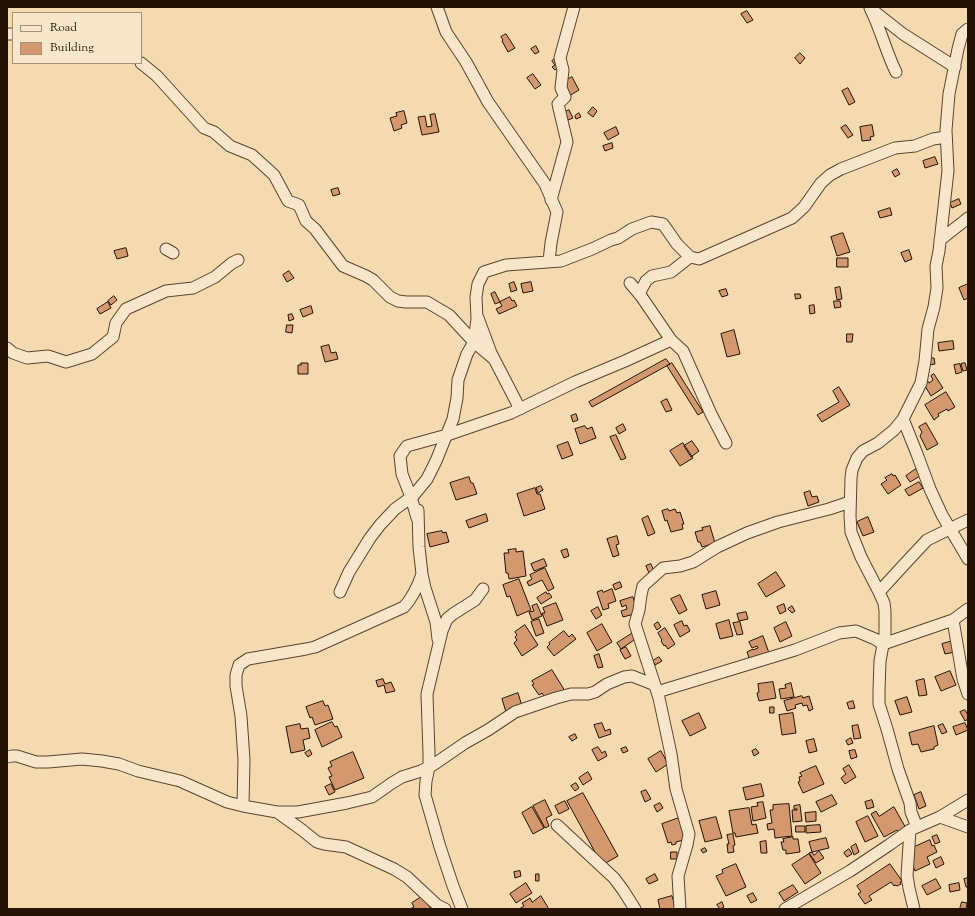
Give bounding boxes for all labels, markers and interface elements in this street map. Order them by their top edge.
legend [12,12,142,64]
text: Road [50,19,77,37]
text: Building [50,39,94,57]

